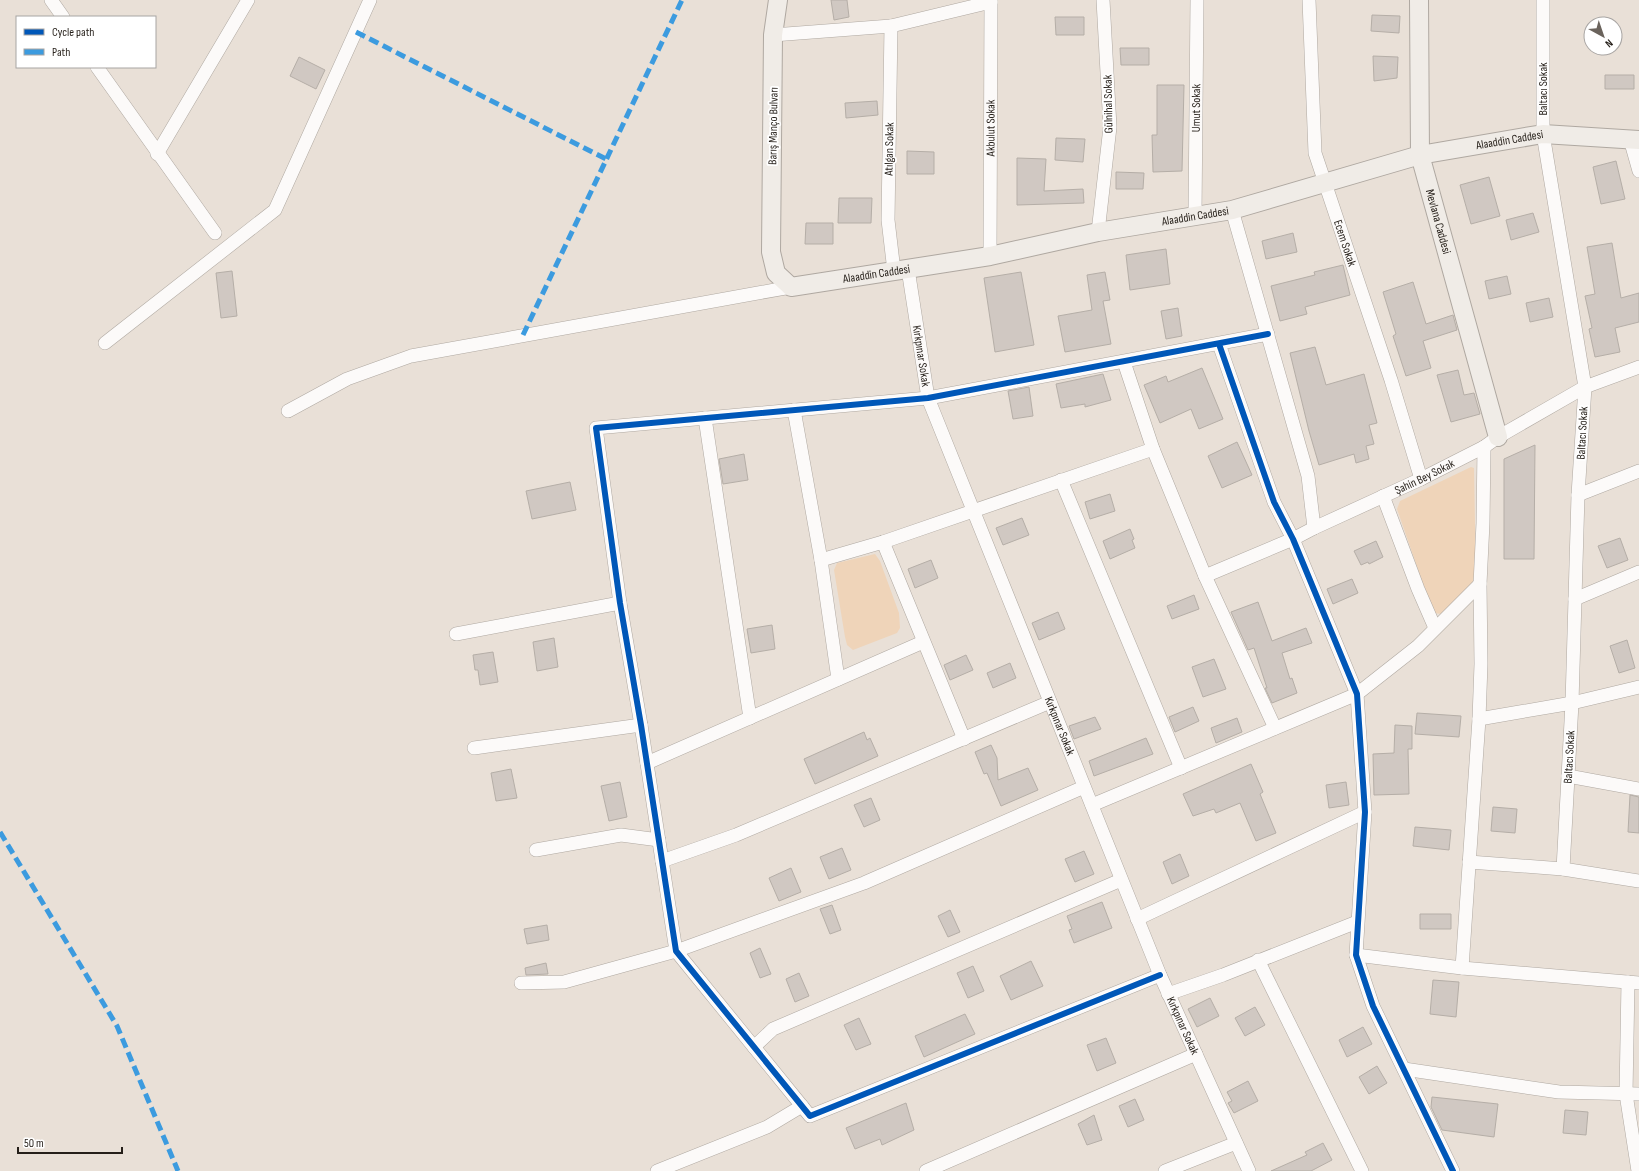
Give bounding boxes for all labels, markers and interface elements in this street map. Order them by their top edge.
legend [16,16,156,68]
north arrow [1583,16,1623,56]
text: Cycle path [52,25,94,40]
text: N [1603,36,1616,50]
text: Path [52,45,70,60]
street label: Baltacı Sokak [1536,62,1551,116]
street label: Gülnihal Sokak [1100,74,1117,133]
street label: Umut Sokak [1189,83,1204,132]
street label: Barış Manço Bulvarı [765,87,782,165]
street label: Akbulut Sokak [983,99,999,157]
street label: Atılgan Sokak [882,122,897,177]
street label: Alaaddin Caddesi [1474,127,1544,153]
street label: Mevlana Caddesi [1422,187,1454,256]
street label: Alaaddin Caddesi [1160,204,1230,230]
street label: Ecem Sokak [1330,218,1360,269]
street label: Alaaddin Caddesi [841,262,911,287]
street label: Kırkpınar Sokak [909,324,933,388]
street label: Baltacı Sokak [1574,406,1591,460]
street label: Şahin Bey Sokak [1392,456,1458,498]
street label: Kırkpınar Sokak [1041,695,1078,758]
street label: Baltacı Sokak [1561,730,1578,784]
street label: Kırkpınar Sokak [1163,995,1202,1057]
scale bar [18,1129,122,1155]
text: 50 m [24,1136,44,1151]

